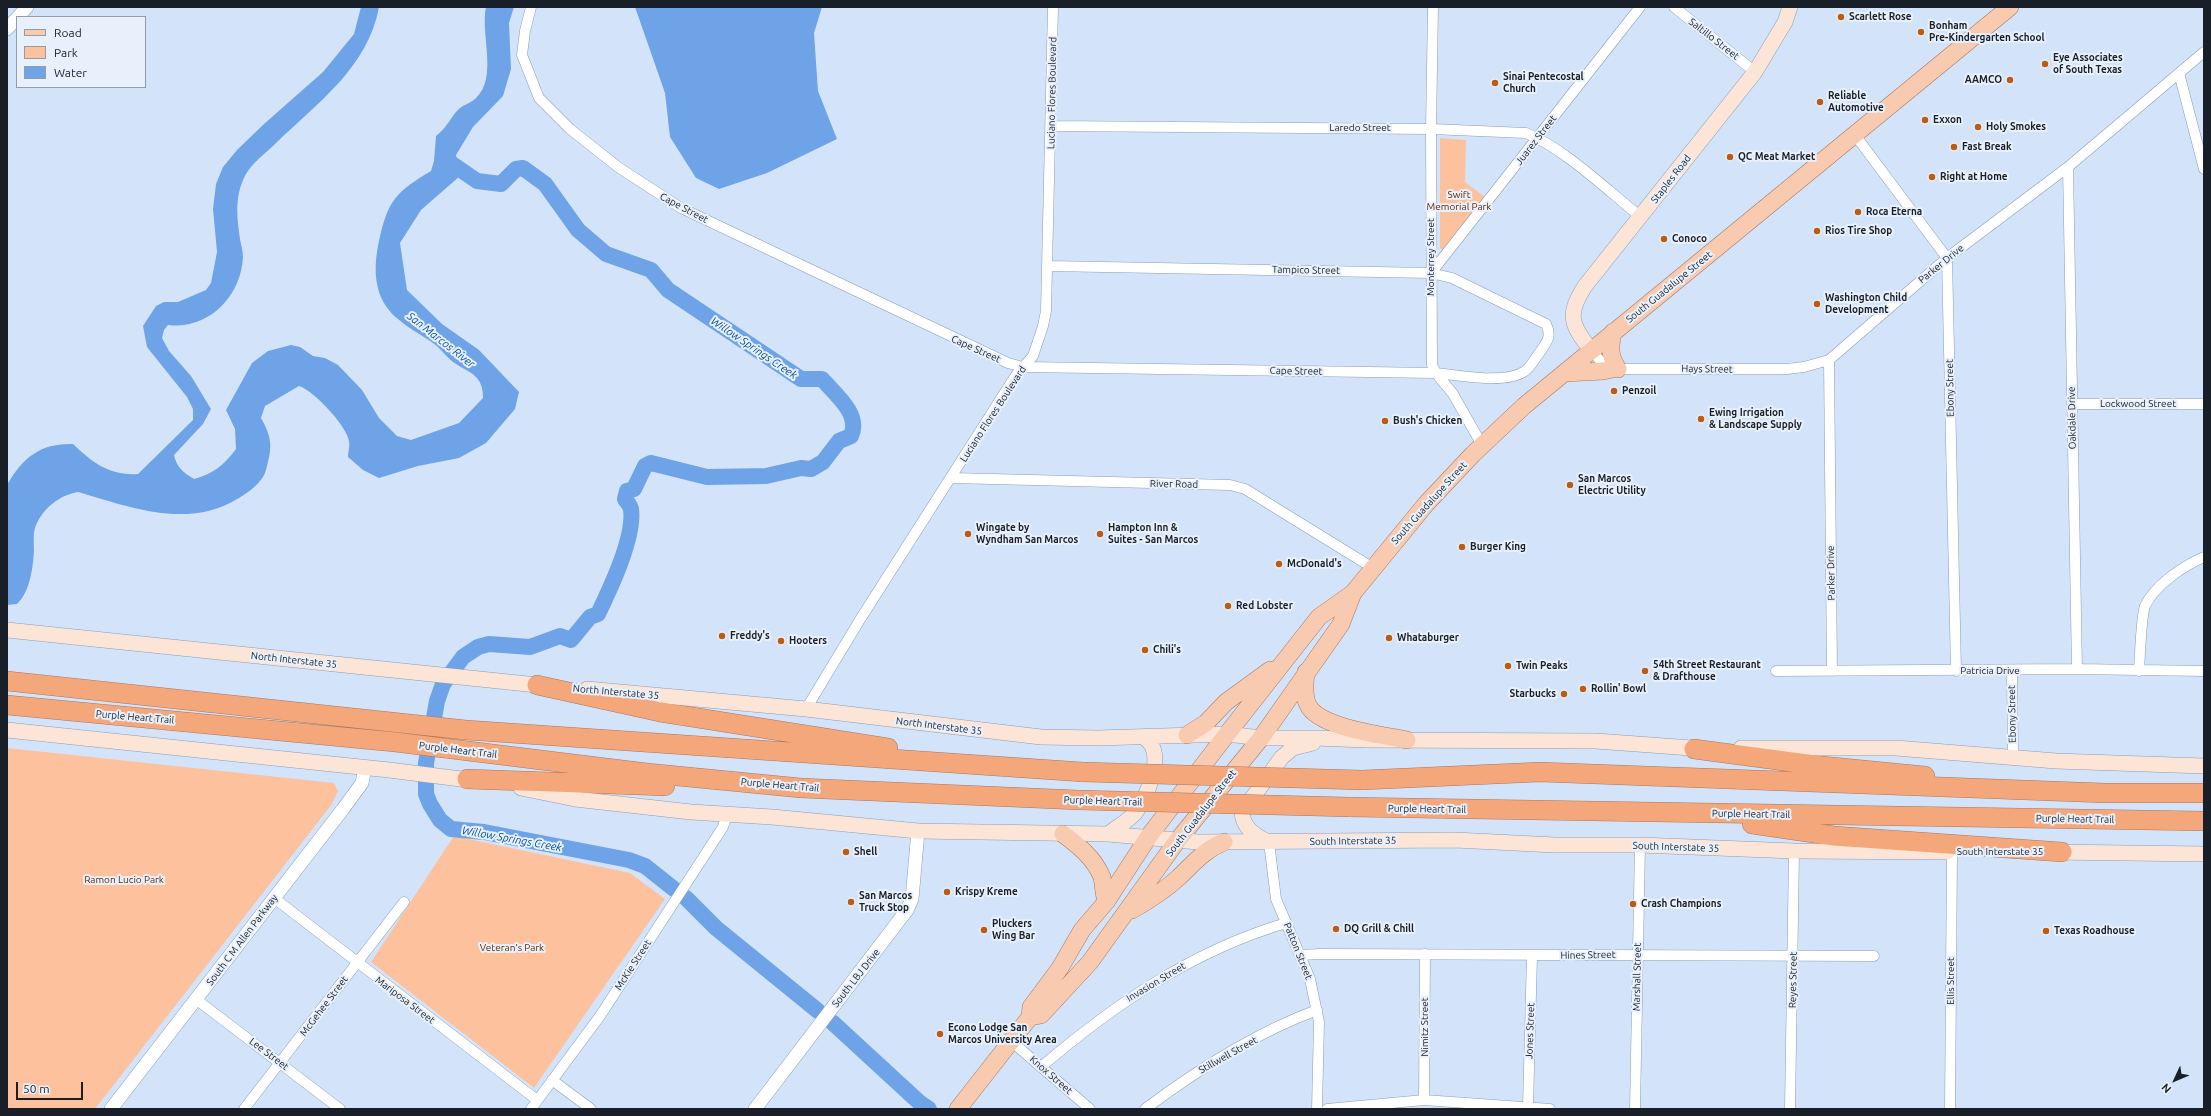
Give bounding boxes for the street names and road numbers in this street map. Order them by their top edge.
street label: Saltillo Street [1686,16,1742,62]
street label: Luciano Flores Boulevard [1045,37,1059,149]
street label: Juarez Street [1513,113,1559,167]
street label: Laredo Street [1329,122,1391,134]
street label: Staples Road [1648,152,1694,206]
street label: Cape Street [658,190,710,226]
street label: Monterrey Street [1425,218,1437,296]
street label: Parker Drive [1916,242,1966,286]
street label: South Guadalupe Street [1624,249,1714,325]
street label: Tampico Street [1272,263,1340,277]
street label: Cape Street [949,333,1003,365]
street label: Ebony Street [1943,359,1957,417]
street label: Hays Street [1681,363,1733,375]
street label: Luciano Flores Boulevard [957,364,1029,464]
street label: Cape Street [1269,365,1323,377]
street label: Oakdale Drive [2065,386,2079,450]
street label: Lockwood Street [2100,398,2176,410]
street label: South Guadalupe Street [1389,459,1469,547]
street label: River Road [1150,478,1198,490]
street label: Parker Drive [1825,545,1837,601]
street label: North Interstate 35 [250,650,338,670]
street label: Patricia Drive [1960,665,2020,677]
street label: North Interstate 35 [572,682,660,702]
street label: Ebony Street [2005,685,2019,743]
street label: Purple Heart Trail [95,708,175,726]
street label: North Interstate 35 [895,715,983,737]
street label: Purple Heart Trail [418,739,498,761]
street label: South Guadalupe Street [1163,767,1239,859]
street label: Purple Heart Trail [740,776,820,794]
street label: Purple Heart Trail [1064,794,1142,808]
street label: Purple Heart Trail [1388,802,1466,816]
street label: Purple Heart Trail [1712,807,1790,821]
street label: Purple Heart Trail [2036,812,2114,826]
street label: South Interstate 35 [1310,834,1396,848]
street label: South Interstate 35 [1633,839,1719,855]
street label: South Interstate 35 [1957,846,2043,858]
street label: South C M Allen Parkway [204,892,280,988]
street label: Patton Street [1281,921,1315,981]
street label: McKie Street [612,937,654,993]
street label: Marshall Street [1630,943,1644,1011]
street label: South LBJ Drive [829,946,883,1010]
street label: Hines Street [1560,949,1616,961]
street label: Reyes Street [1787,952,1799,1008]
street label: Ellis Street [1945,957,1957,1005]
street label: Invasion Street [1124,960,1188,1004]
street label: McGehee Street [297,973,351,1039]
street label: Mariposa Street [373,974,437,1026]
street label: Nimitz Street [1419,997,1431,1057]
street label: Jones Street [1523,1003,1537,1059]
street label: Stillwell Street [1196,1034,1260,1076]
street label: Lee Street [247,1035,291,1073]
street label: Knox Street [1027,1053,1075,1097]

